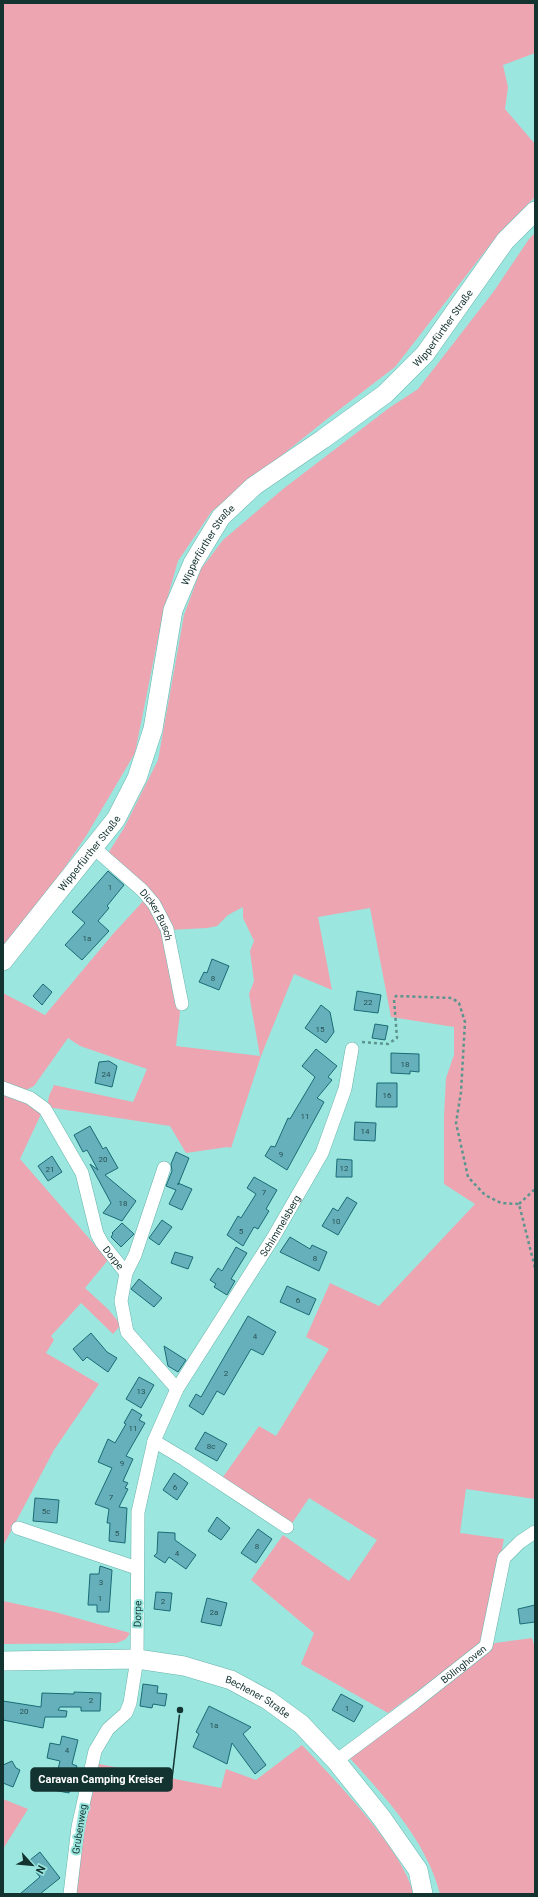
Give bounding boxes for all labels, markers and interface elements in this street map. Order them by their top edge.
street label: Wipperfürther Straße [411,288,475,369]
street label: Wipperfürther Straße [179,502,237,587]
street label: Wipperfürther Straße [56,814,123,893]
house number: 1 [108,883,112,892]
street label: Dicker Busch [138,887,174,942]
house number: 1a [83,934,91,943]
house number: 8 [211,974,216,983]
house number: 22 [364,998,373,1007]
house number: 15 [316,1025,325,1034]
house number: 18 [401,1060,410,1069]
house number: 24 [102,1070,111,1079]
house number: 16 [383,1091,392,1100]
house number: 11 [301,1112,310,1121]
house number: 14 [361,1127,370,1136]
house number: 9 [279,1150,283,1159]
house number: 20 [99,1155,108,1164]
house number: 12 [340,1164,349,1173]
house number: 21 [46,1165,55,1174]
house number: 7 [262,1188,267,1197]
street label: Schimmelsberg [258,1193,303,1259]
house number: 18 [119,1199,128,1208]
house number: 10 [332,1217,341,1226]
house number: 5 [239,1227,244,1236]
street label: Dorpe [101,1244,126,1272]
house number: 8 [313,1254,318,1263]
house number: 6 [296,1296,301,1305]
house number: 4 [253,1332,258,1341]
house number: 2 [224,1369,229,1378]
house number: 13 [137,1387,146,1396]
house number: 11 [129,1424,138,1433]
house number: 8c [207,1442,215,1451]
house number: 9 [120,1459,124,1468]
house number: 6 [173,1483,178,1492]
house number: 7 [109,1493,114,1502]
house number: 5c [42,1507,50,1516]
house number: 5 [115,1529,120,1538]
house number: 8 [255,1542,260,1551]
house number: 4 [175,1549,180,1558]
house number: 3 [99,1578,103,1587]
house number: 1 [98,1594,102,1603]
house number: 2 [161,1597,166,1606]
street label: Dorpe [132,1601,143,1627]
house number: 2a [210,1608,218,1617]
street label: Bölinghoven [439,1643,488,1686]
street label: Bechener Straße [224,1674,292,1720]
house number: 2 [89,1696,94,1705]
house number: 1 [345,1704,349,1713]
house number: 20 [20,1707,29,1716]
house number: 1a [210,1721,218,1730]
house number: 4 [65,1746,70,1755]
callout: Caravan Camping Kreiser [31,1768,172,1791]
text: Caravan Camping Kreiser [38,1773,164,1786]
street label: Grubenweg [70,1803,89,1855]
north arrow [12,1845,52,1885]
text: N [33,1863,48,1876]

